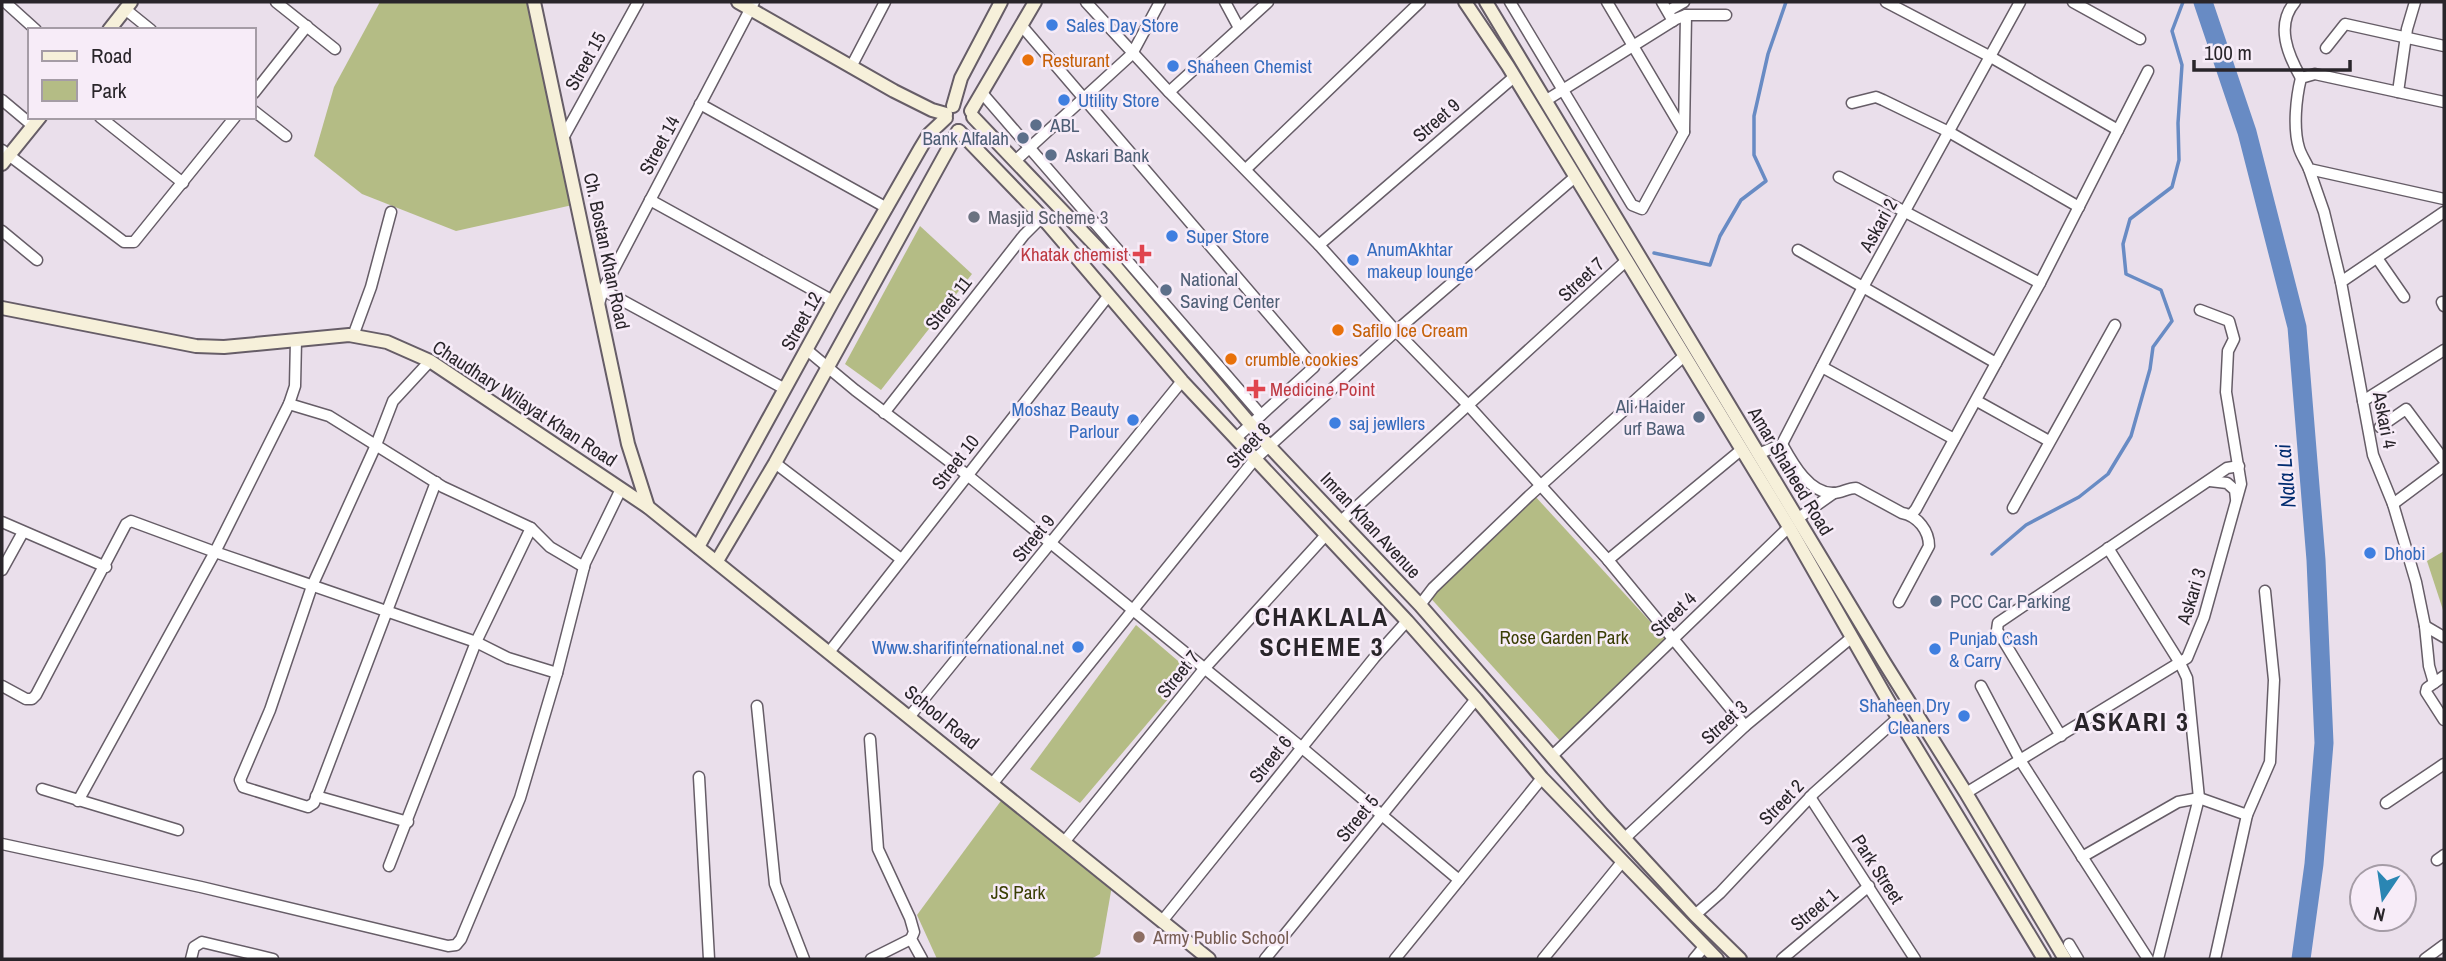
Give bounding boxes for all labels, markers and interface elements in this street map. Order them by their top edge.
place label: Sales Day Store [1066,12,1179,38]
marker: Sales Day Store [1044,17,1060,33]
street label: Street 15 [558,27,612,95]
legend [28,28,256,119]
scale bar [2194,28,2350,72]
text: 100 m [2204,38,2252,67]
text: Road [91,41,132,70]
place label: Resturant [1042,47,1110,73]
marker: Resturant [1020,52,1036,68]
place label: Shaheen Chemist [1187,53,1312,79]
marker: Shaheen Chemist [1165,58,1181,74]
text: Park [91,76,127,105]
place label: Utility Store [1078,87,1159,113]
marker: Utility Store [1056,92,1072,108]
street label: Street 9 [1407,92,1465,148]
street label: Street 14 [633,111,685,179]
place label: ABL [1049,112,1080,138]
marker: ABL [1028,117,1044,133]
place label: Bank Alfalah [922,125,1009,151]
marker: Bank Alfalah [1015,130,1031,146]
place label: Askari Bank [1064,142,1149,168]
marker: Askari Bank [1043,147,1059,163]
street label: Ch. Bostan Khan Road [578,170,636,332]
street label: Askari 2 [1852,194,1903,257]
place label: Masjid Scheme 3 [988,204,1108,230]
marker: Masjid Scheme 3 [966,209,982,225]
place label: Super Store [1186,223,1269,249]
marker: Super Store [1164,228,1180,244]
place label: AnumAkhtar makeup lounge [1366,236,1474,284]
place label: Khatak chemist [1021,241,1129,267]
marker: Khatak chemist [1134,246,1150,262]
street label: Street 7 [1552,251,1610,307]
marker: AnumAkhtar makeup lounge [1345,252,1361,268]
place label: National Saving Center [1180,266,1280,314]
street label: Street 11 [919,270,978,335]
marker: National Saving Center [1158,282,1174,298]
street label: Street 12 [774,287,828,355]
place label: Safilo Ice Cream [1352,317,1468,343]
marker: Safilo Ice Cream [1330,322,1346,338]
street label: Chaudhary Wilayat Khan Road [428,334,622,472]
place label: crumble cookies [1245,346,1359,372]
marker: crumble cookies [1223,351,1239,367]
place label: Medicine Point [1270,376,1375,402]
marker: Medicine Point [1248,381,1264,397]
street label: Askari 4 [2367,388,2403,451]
place label: Ali Haider urf Bawa [1615,393,1686,441]
place label: Moshaz Beauty Parlour [1012,396,1120,444]
street label: Amar Shaheed Road [1742,401,1840,540]
marker: Ali Haider urf Bawa [1691,409,1707,425]
place label: saj jewllers [1349,410,1425,436]
marker: Moshaz Beauty Parlour [1125,412,1141,428]
marker: saj jewllers [1327,415,1343,431]
street label: Street 8 [1220,416,1276,474]
street label: Street 10 [925,429,985,495]
water label: Nala Lai [2268,443,2303,509]
street label: Imran Khan Avenue [1315,466,1427,584]
street label: Street 9 [1006,509,1060,567]
place label: Dhobi [2384,540,2426,566]
marker: Dhobi [2362,545,2378,561]
street label: Askari 3 [2170,565,2212,628]
street label: Street 4 [1644,585,1702,642]
place label: PCC Car Parking [1950,588,2071,614]
marker: PCC Car Parking [1928,593,1944,609]
district label: CHAKLALA SCHEME 3 [1255,599,1389,664]
park label: Rose Garden Park [1499,624,1629,650]
place label: Punjab Cash & Carry [1949,625,2038,673]
place label: Www.sharifinternational.net [872,634,1065,660]
marker: Www.sharifinternational.net [1070,639,1086,655]
marker: Punjab Cash & Carry [1927,641,1943,657]
street label: Street 7 [1151,644,1205,703]
street label: School Road [899,679,985,755]
place label: Shaheen Dry Cleaners [1859,692,1950,740]
street label: Street 3 [1695,694,1753,750]
district label: ASKARI 3 [2074,704,2190,739]
marker: Shaheen Dry Cleaners [1956,708,1972,724]
street label: Street 6 [1243,730,1297,788]
street label: Street 2 [1753,773,1809,831]
street label: Street 5 [1330,788,1384,847]
street label: Park Street [1846,829,1910,909]
north arrow [2348,863,2418,933]
park label: JS Park [991,879,1045,905]
street label: Street 1 [1785,881,1844,936]
text: N [2371,901,2388,928]
place label: Army Public School [1152,924,1289,950]
marker: Army Public School [1131,929,1147,945]

